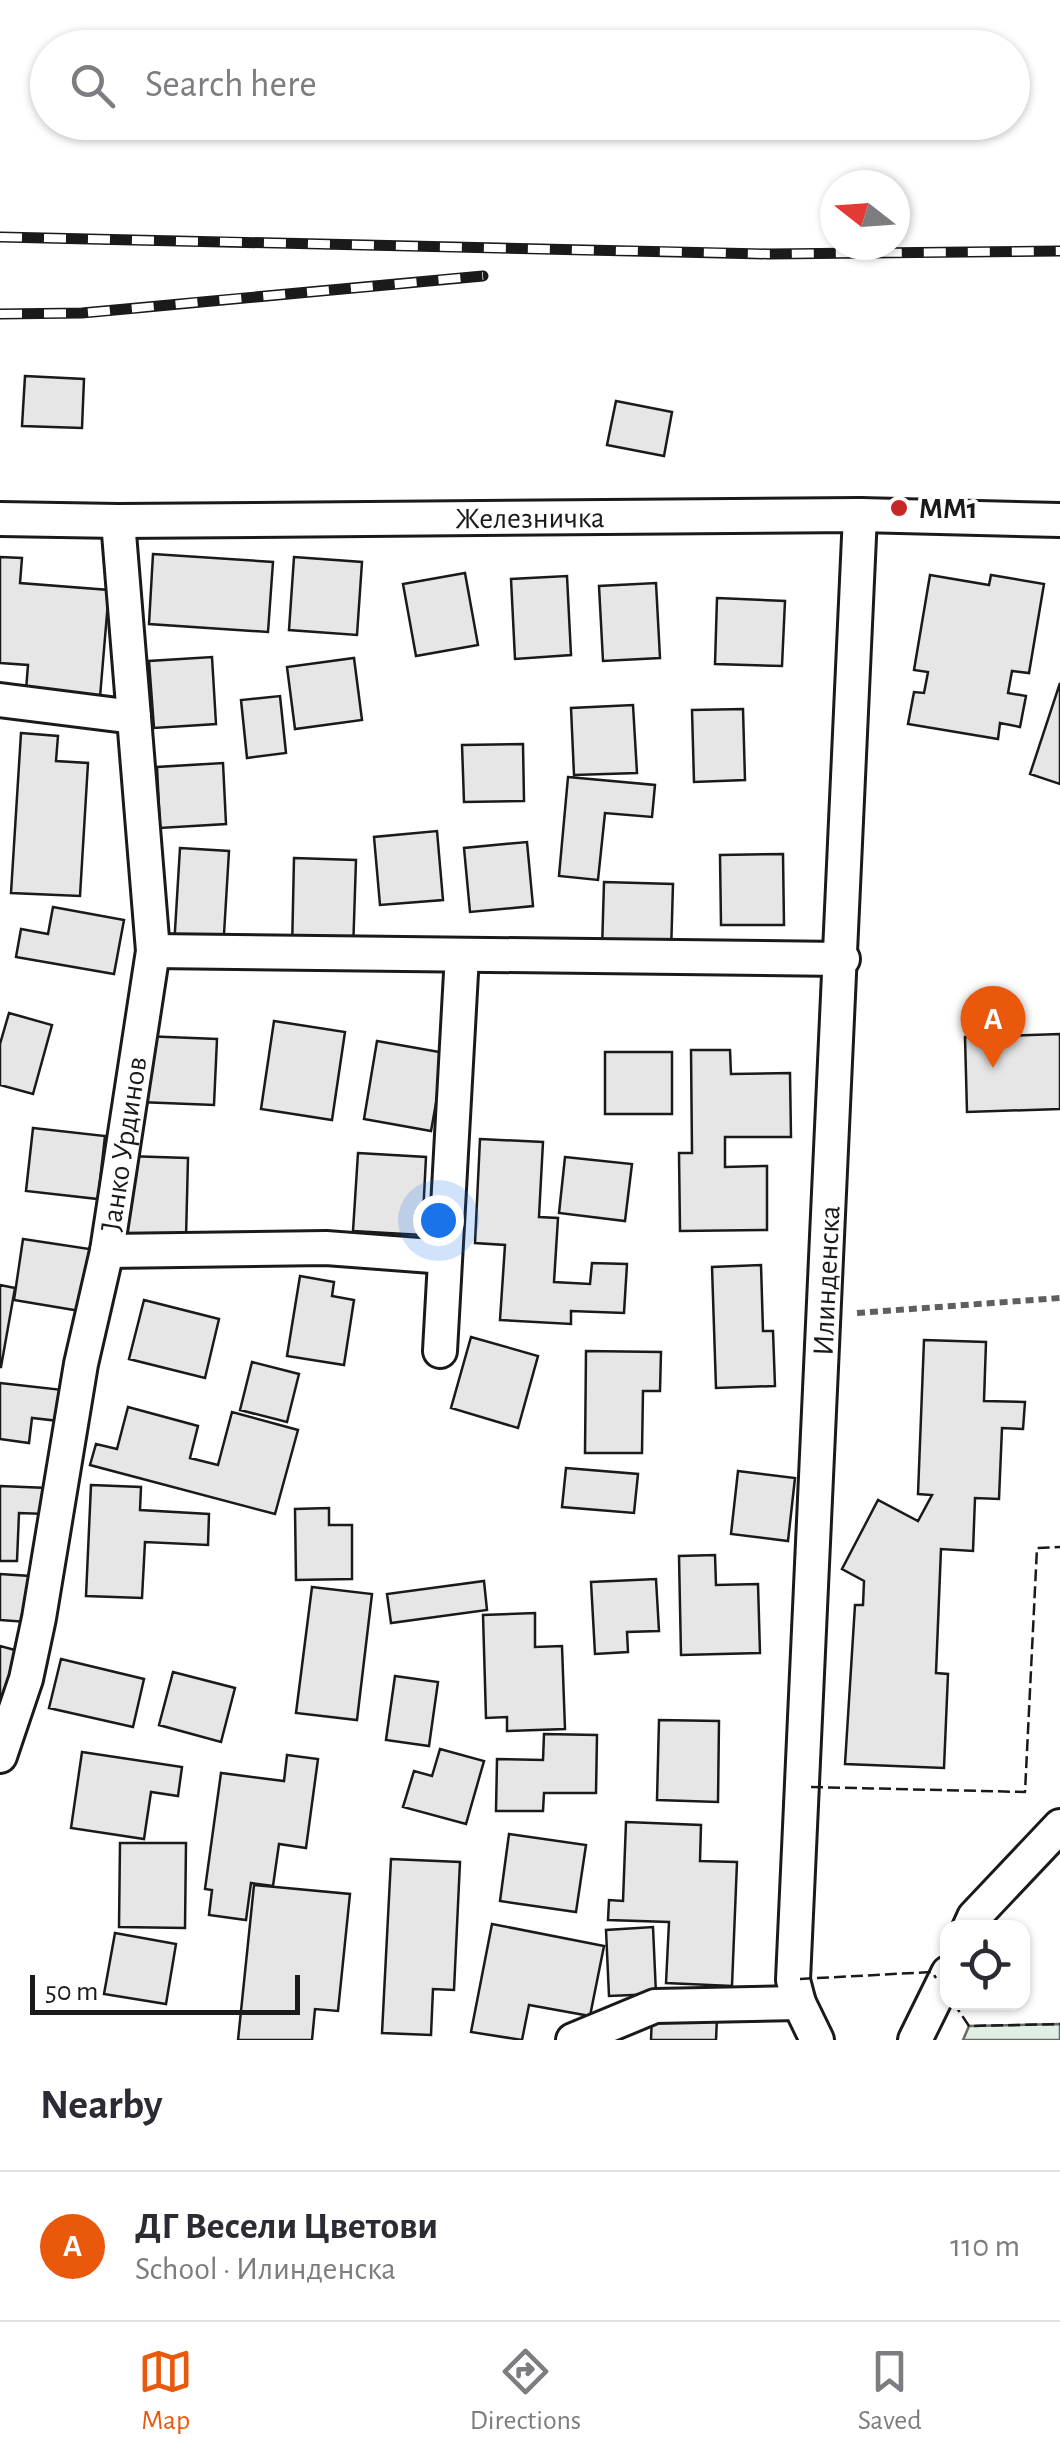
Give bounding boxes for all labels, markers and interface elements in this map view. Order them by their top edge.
search box [30,30,1030,140]
icon: search [65,58,120,113]
text: Search here [145,66,317,104]
north arrow [820,170,910,260]
place label: MM1 [919,494,978,524]
marker: MM1 [888,497,910,519]
street label: Железничка [455,503,605,534]
pin: A [960,986,1026,1068]
street label: Јанко Урдинов [96,1055,153,1234]
your location [413,1195,464,1246]
street label: Илинденска [808,1205,846,1357]
map controls [940,1920,1030,2010]
button: locate [940,1920,1030,2010]
scale bar [30,1970,300,2014]
text: 50 m [45,1978,99,2006]
text: Nearby [40,2084,163,2126]
text: ДГ Весели Цветови [135,2208,438,2246]
text: A [63,2230,82,2262]
text: 110 m [950,2230,1020,2262]
text: School · Илинденска [135,2253,396,2285]
tab: Map [138,2344,193,2438]
tab: Directions [470,2344,581,2438]
tab: Saved [858,2344,922,2438]

